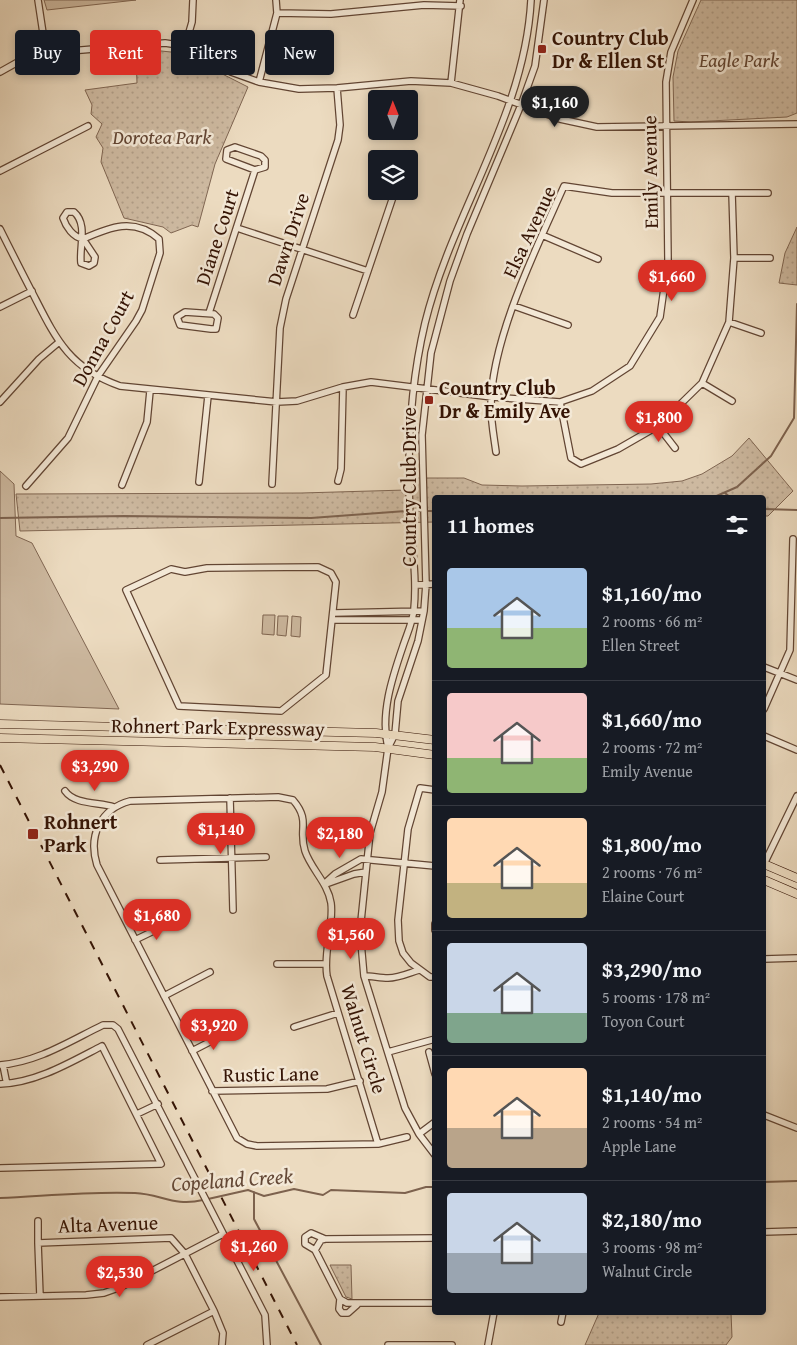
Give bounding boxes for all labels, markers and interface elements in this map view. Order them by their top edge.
place label: Country Club Dr & Ellen St [552,23,669,75]
chip: Buy [15,30,80,75]
chip: Rent [90,30,161,75]
chip: Filters [171,30,255,75]
chip: New [265,30,334,75]
marker: Country Club Dr & Ellen St [536,43,548,55]
park label: Eagle Park [698,45,780,74]
pin: $1,160 [514,86,596,128]
north arrow [368,90,418,140]
map controls [368,90,418,200]
text: $1,160 [532,90,578,114]
street label: Emily Avenue [634,115,665,229]
park label: Dorotea Park [112,122,212,151]
button: layers [368,150,418,200]
street label: Elsa Avenue [494,181,563,283]
street label: Diane Court [187,185,246,289]
street label: Dawn Drive [259,189,316,289]
pin: $1,660 [631,260,713,302]
text: $1,660 [649,264,695,288]
street label: Donna Court [64,284,141,391]
place label: Country Club Dr & Emily Ave [439,373,571,425]
marker: Country Club Dr & Emily Ave [423,394,435,406]
pin: $1,800 [618,400,700,443]
text: $1,800 [636,405,682,429]
street label: Country Club Drive [394,407,423,567]
text: 11 homes [447,510,534,541]
icon: filters [723,511,751,539]
text: $1,160/mo [602,578,702,609]
icon: home [487,588,547,648]
text: 2 rooms · 66 m² [602,609,702,633]
text: Ellen Street [602,633,680,657]
text: $1,660/mo [602,704,702,735]
street label: Rohnert Park Expressway [111,710,325,743]
icon: home [487,713,547,773]
text: 2 rooms · 72 m² [602,735,702,759]
pin: $3,290 [54,750,136,792]
text: $3,290 [72,754,118,778]
text: Emily Avenue [602,759,693,783]
place label: Rohnert Park [44,807,118,859]
pin: $1,140 [180,812,262,855]
pin: $2,180 [299,816,381,859]
text: $1,140 [198,817,244,841]
text: $2,180 [317,821,363,845]
marker: Rohnert Park [26,827,40,841]
text: $1,800/mo [602,829,702,860]
icon: home [487,838,547,898]
text: 2 rooms · 76 m² [602,860,702,884]
text: Elaine Court [602,884,684,908]
pin: $1,680 [116,898,198,941]
text: $1,680 [134,903,180,927]
pin: $1,560 [310,918,392,960]
text: $1,560 [328,922,374,946]
text: $3,290/mo [602,954,702,985]
icon: home [487,963,547,1023]
street label: Walnut Circle [334,981,395,1097]
text: 5 rooms · 178 m² [602,985,710,1009]
pin: $3,920 [173,1008,255,1051]
text: Toyon Court [602,1009,685,1033]
text: $3,920 [191,1013,237,1037]
street label: Rustic Lane [223,1058,319,1089]
text: $1,140/mo [602,1079,702,1110]
icon: home [487,1088,547,1148]
text: 2 rooms · 54 m² [602,1110,702,1134]
text: Apple Lane [602,1134,676,1158]
water label: Copeland Creek [170,1160,294,1199]
text: $2,180/mo [602,1204,702,1235]
street label: Alta Avenue [57,1207,159,1240]
icon: home [487,1213,547,1273]
pin: $1,260 [213,1230,295,1272]
text: $1,260 [231,1234,277,1258]
text: 3 rooms · 98 m² [602,1235,702,1259]
pin: $2,530 [79,1256,161,1298]
text: Walnut Circle [602,1259,692,1283]
text: $2,530 [97,1260,143,1284]

